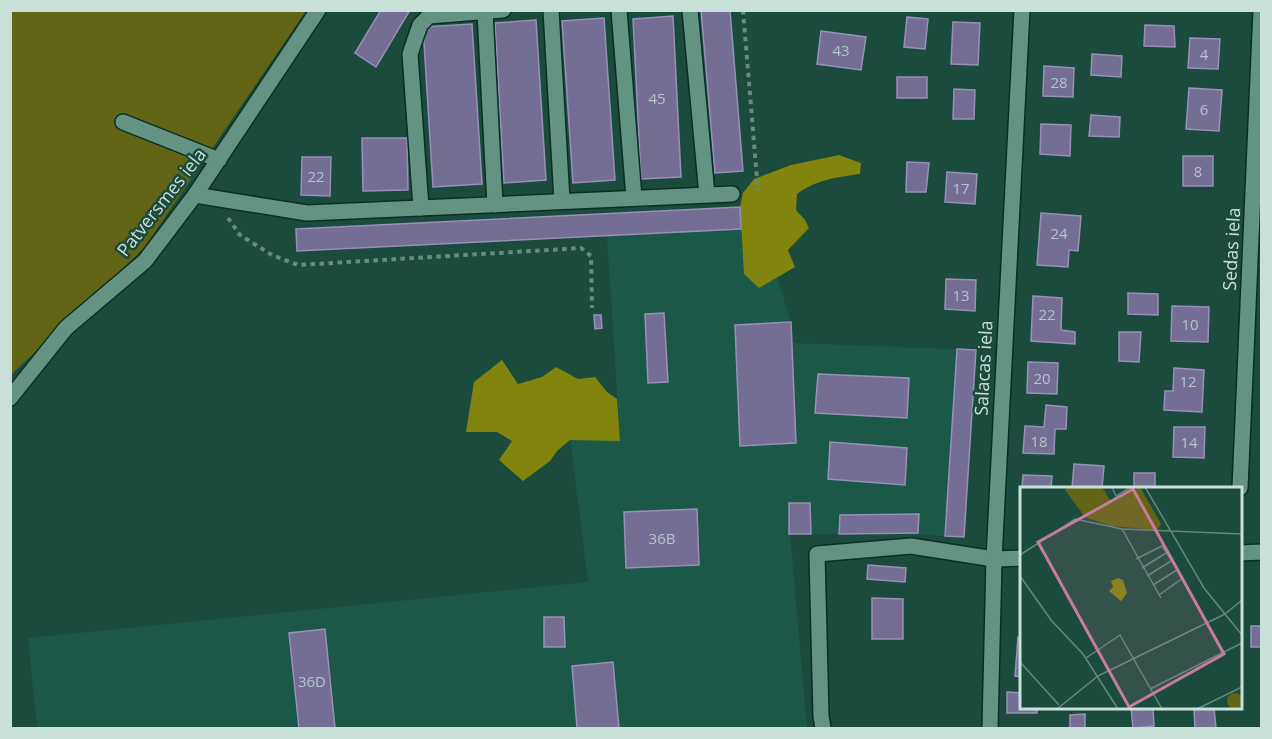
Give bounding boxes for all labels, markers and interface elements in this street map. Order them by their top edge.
house number: 43 [832,40,850,60]
house number: 4 [1200,44,1209,64]
house number: 28 [1050,72,1068,92]
house number: 45 [648,88,666,108]
house number: 6 [1200,99,1208,119]
street label: Patversmes iela [111,143,211,261]
house number: 8 [1194,161,1202,181]
house number: 22 [307,166,325,186]
house number: 17 [952,178,970,198]
street label: Sedas iela [1217,207,1245,291]
house number: 24 [1050,223,1068,243]
house number: 13 [952,285,970,305]
house number: 22 [1038,304,1056,324]
house number: 10 [1181,314,1199,334]
street label: Salacas iela [969,320,997,416]
house number: 20 [1033,368,1051,388]
house number: 12 [1179,371,1197,391]
house number: 18 [1030,431,1048,451]
house number: 14 [1180,432,1198,452]
inset map [1020,487,1242,709]
house number: 36B [649,528,675,548]
house number: 36D [298,671,326,691]

